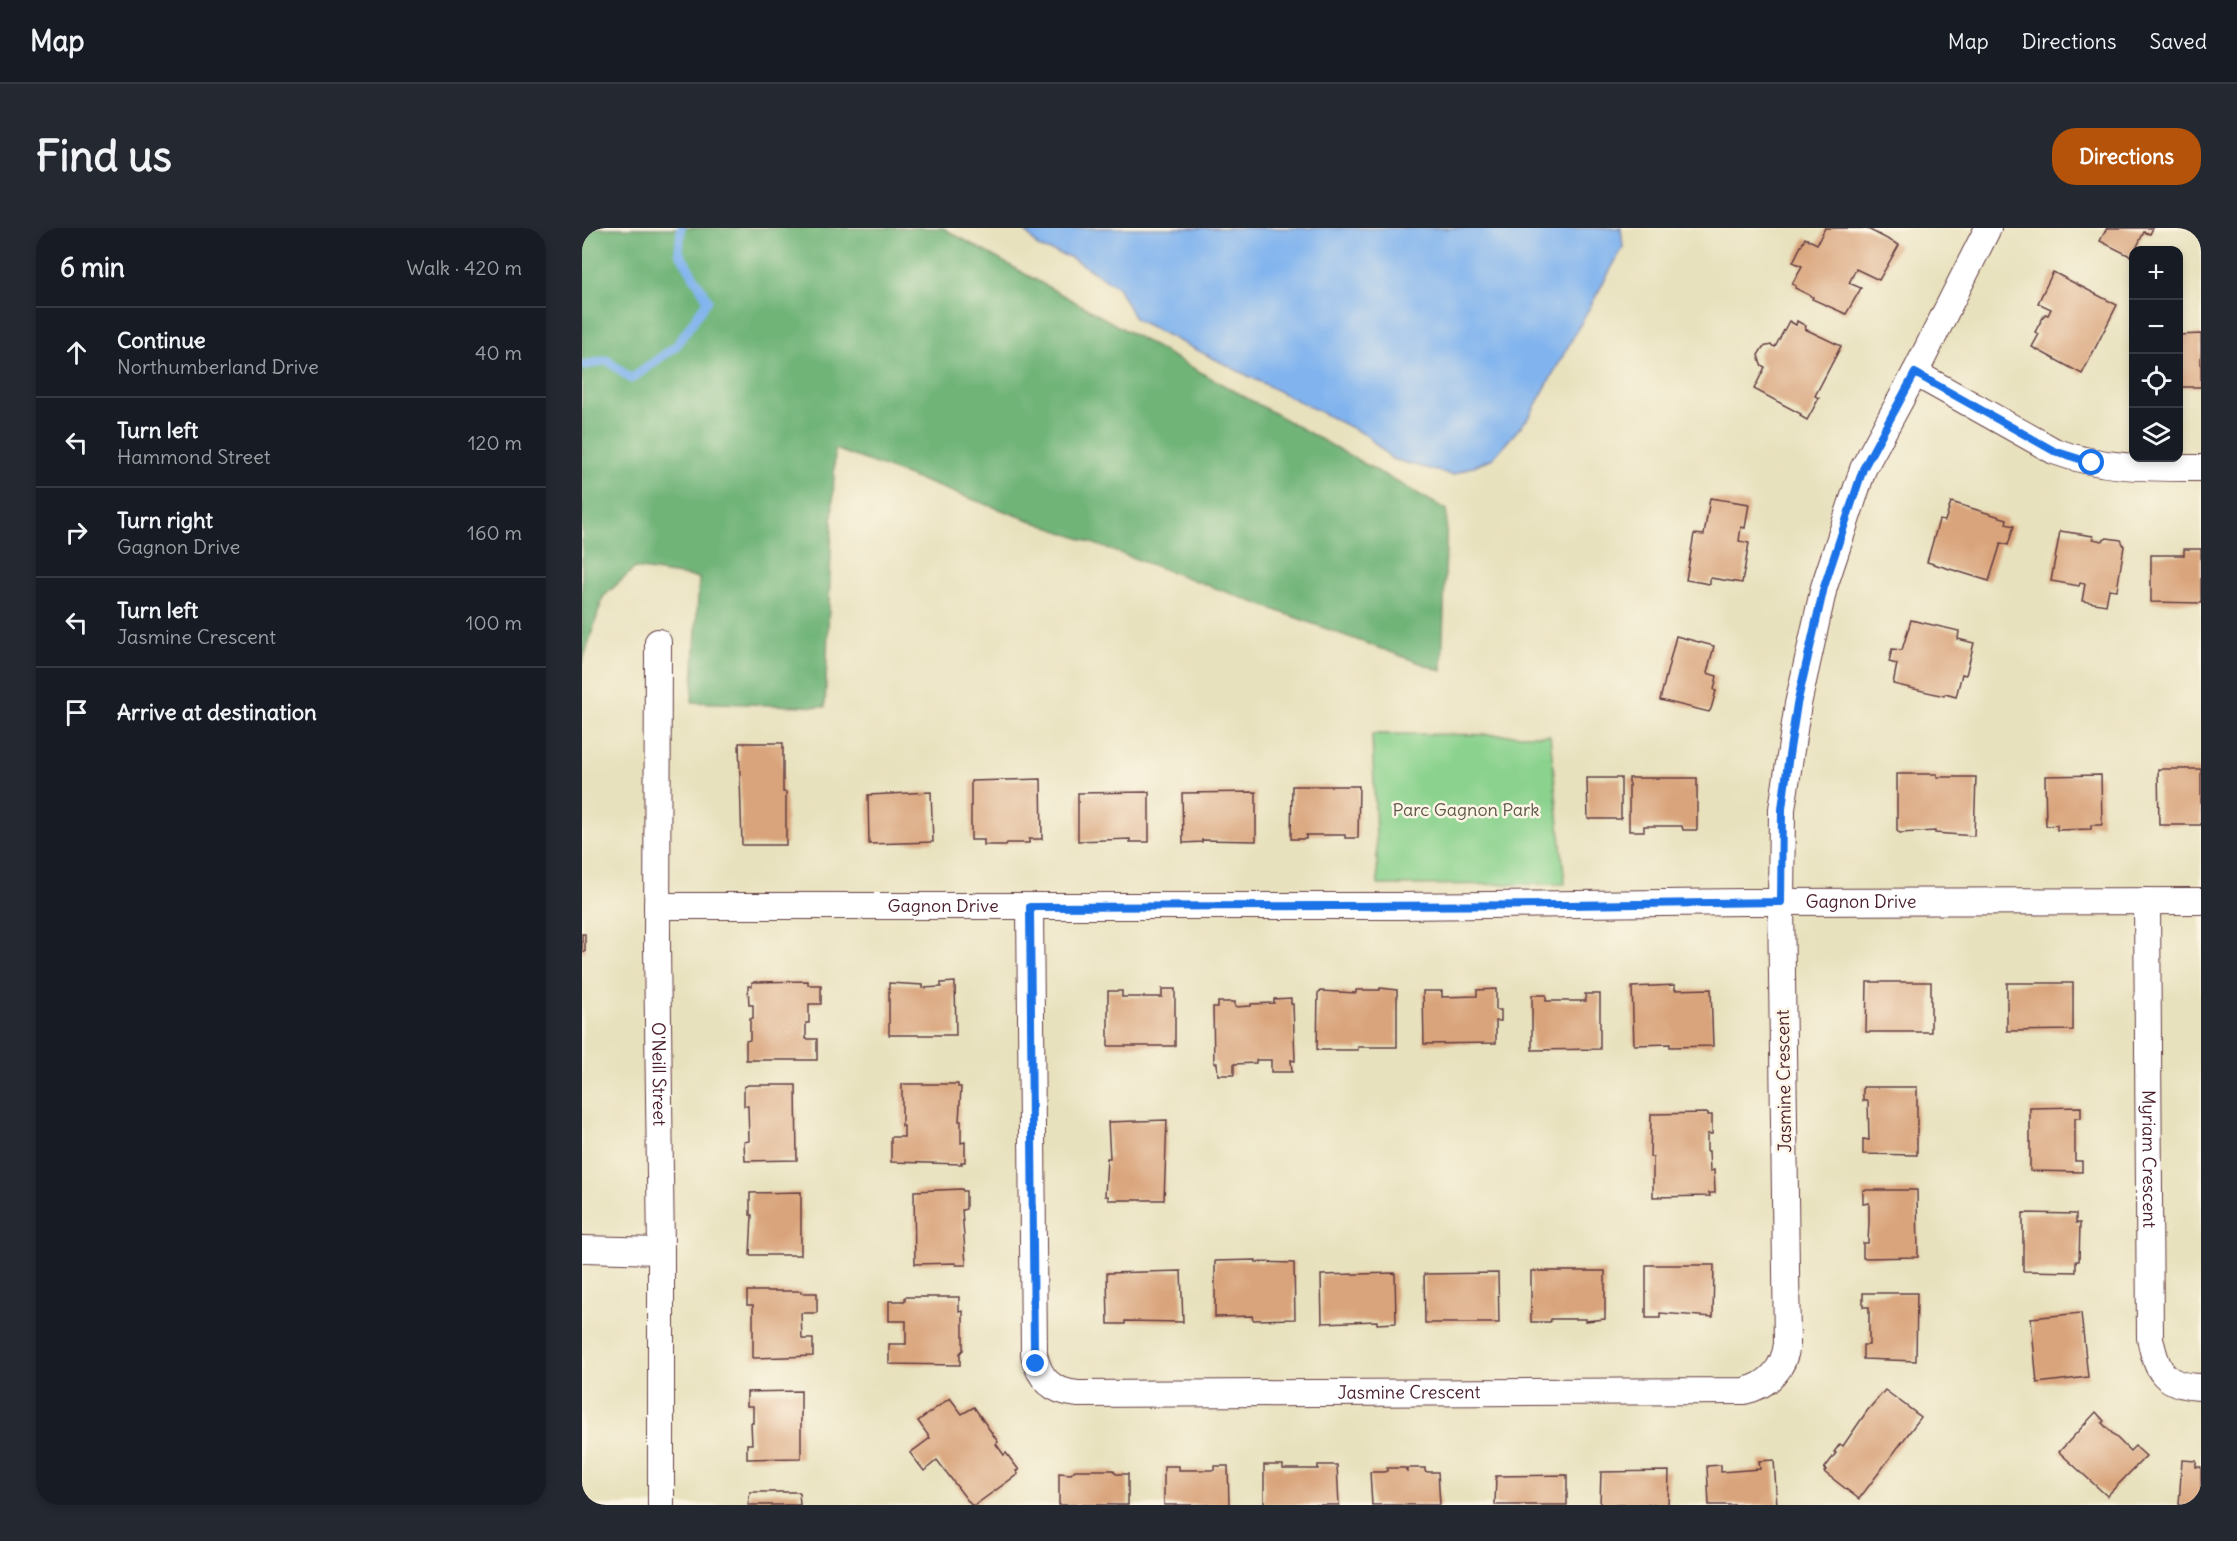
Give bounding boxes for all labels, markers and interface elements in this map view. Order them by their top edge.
text: Map [30,23,84,59]
text: Map [1948,28,1989,55]
text: Directions [2022,28,2116,55]
text: Saved [2149,28,2207,55]
button: Directions [2052,128,2201,185]
text: Find us [36,130,172,182]
map controls [2129,246,2183,462]
button: + [2129,246,2183,300]
text: 6 min [60,251,125,284]
text: Walk · 420 m [406,255,522,280]
button: − [2129,300,2183,354]
text: Continue [117,326,206,354]
icon: ahead [60,336,93,369]
text: 40 m [475,340,522,365]
text: Northumberland Drive [117,354,319,379]
button: locate [2129,354,2183,408]
button: layers [2129,408,2183,462]
text: Turn left [117,416,198,444]
icon: left [60,426,93,459]
text: 120 m [468,430,522,455]
text: Hammond Street [117,444,271,469]
route start [2078,449,2104,475]
text: Turn right [117,506,213,534]
icon: right [60,516,93,549]
text: 160 m [467,520,522,545]
text: Gagnon Drive [117,534,240,559]
text: Turn left [117,596,198,624]
icon: left [60,606,93,639]
text: 100 m [465,610,522,635]
text: Jasmine Crescent [117,624,276,649]
icon: arrive [60,696,93,729]
text: Arrive at destination [117,698,317,726]
park label: Parc Gagnon Park [1393,798,1539,821]
street label: Gagnon Drive [1805,890,1917,913]
street label: Gagnon Drive [887,894,999,917]
street label: Jasmine Crescent [1771,1009,1796,1153]
street label: O'Neill Street [647,1022,671,1126]
street label: Myriam Crescent [2137,1090,2161,1228]
route end [1022,1350,1048,1376]
street label: Jasmine Crescent [1337,1380,1481,1404]

